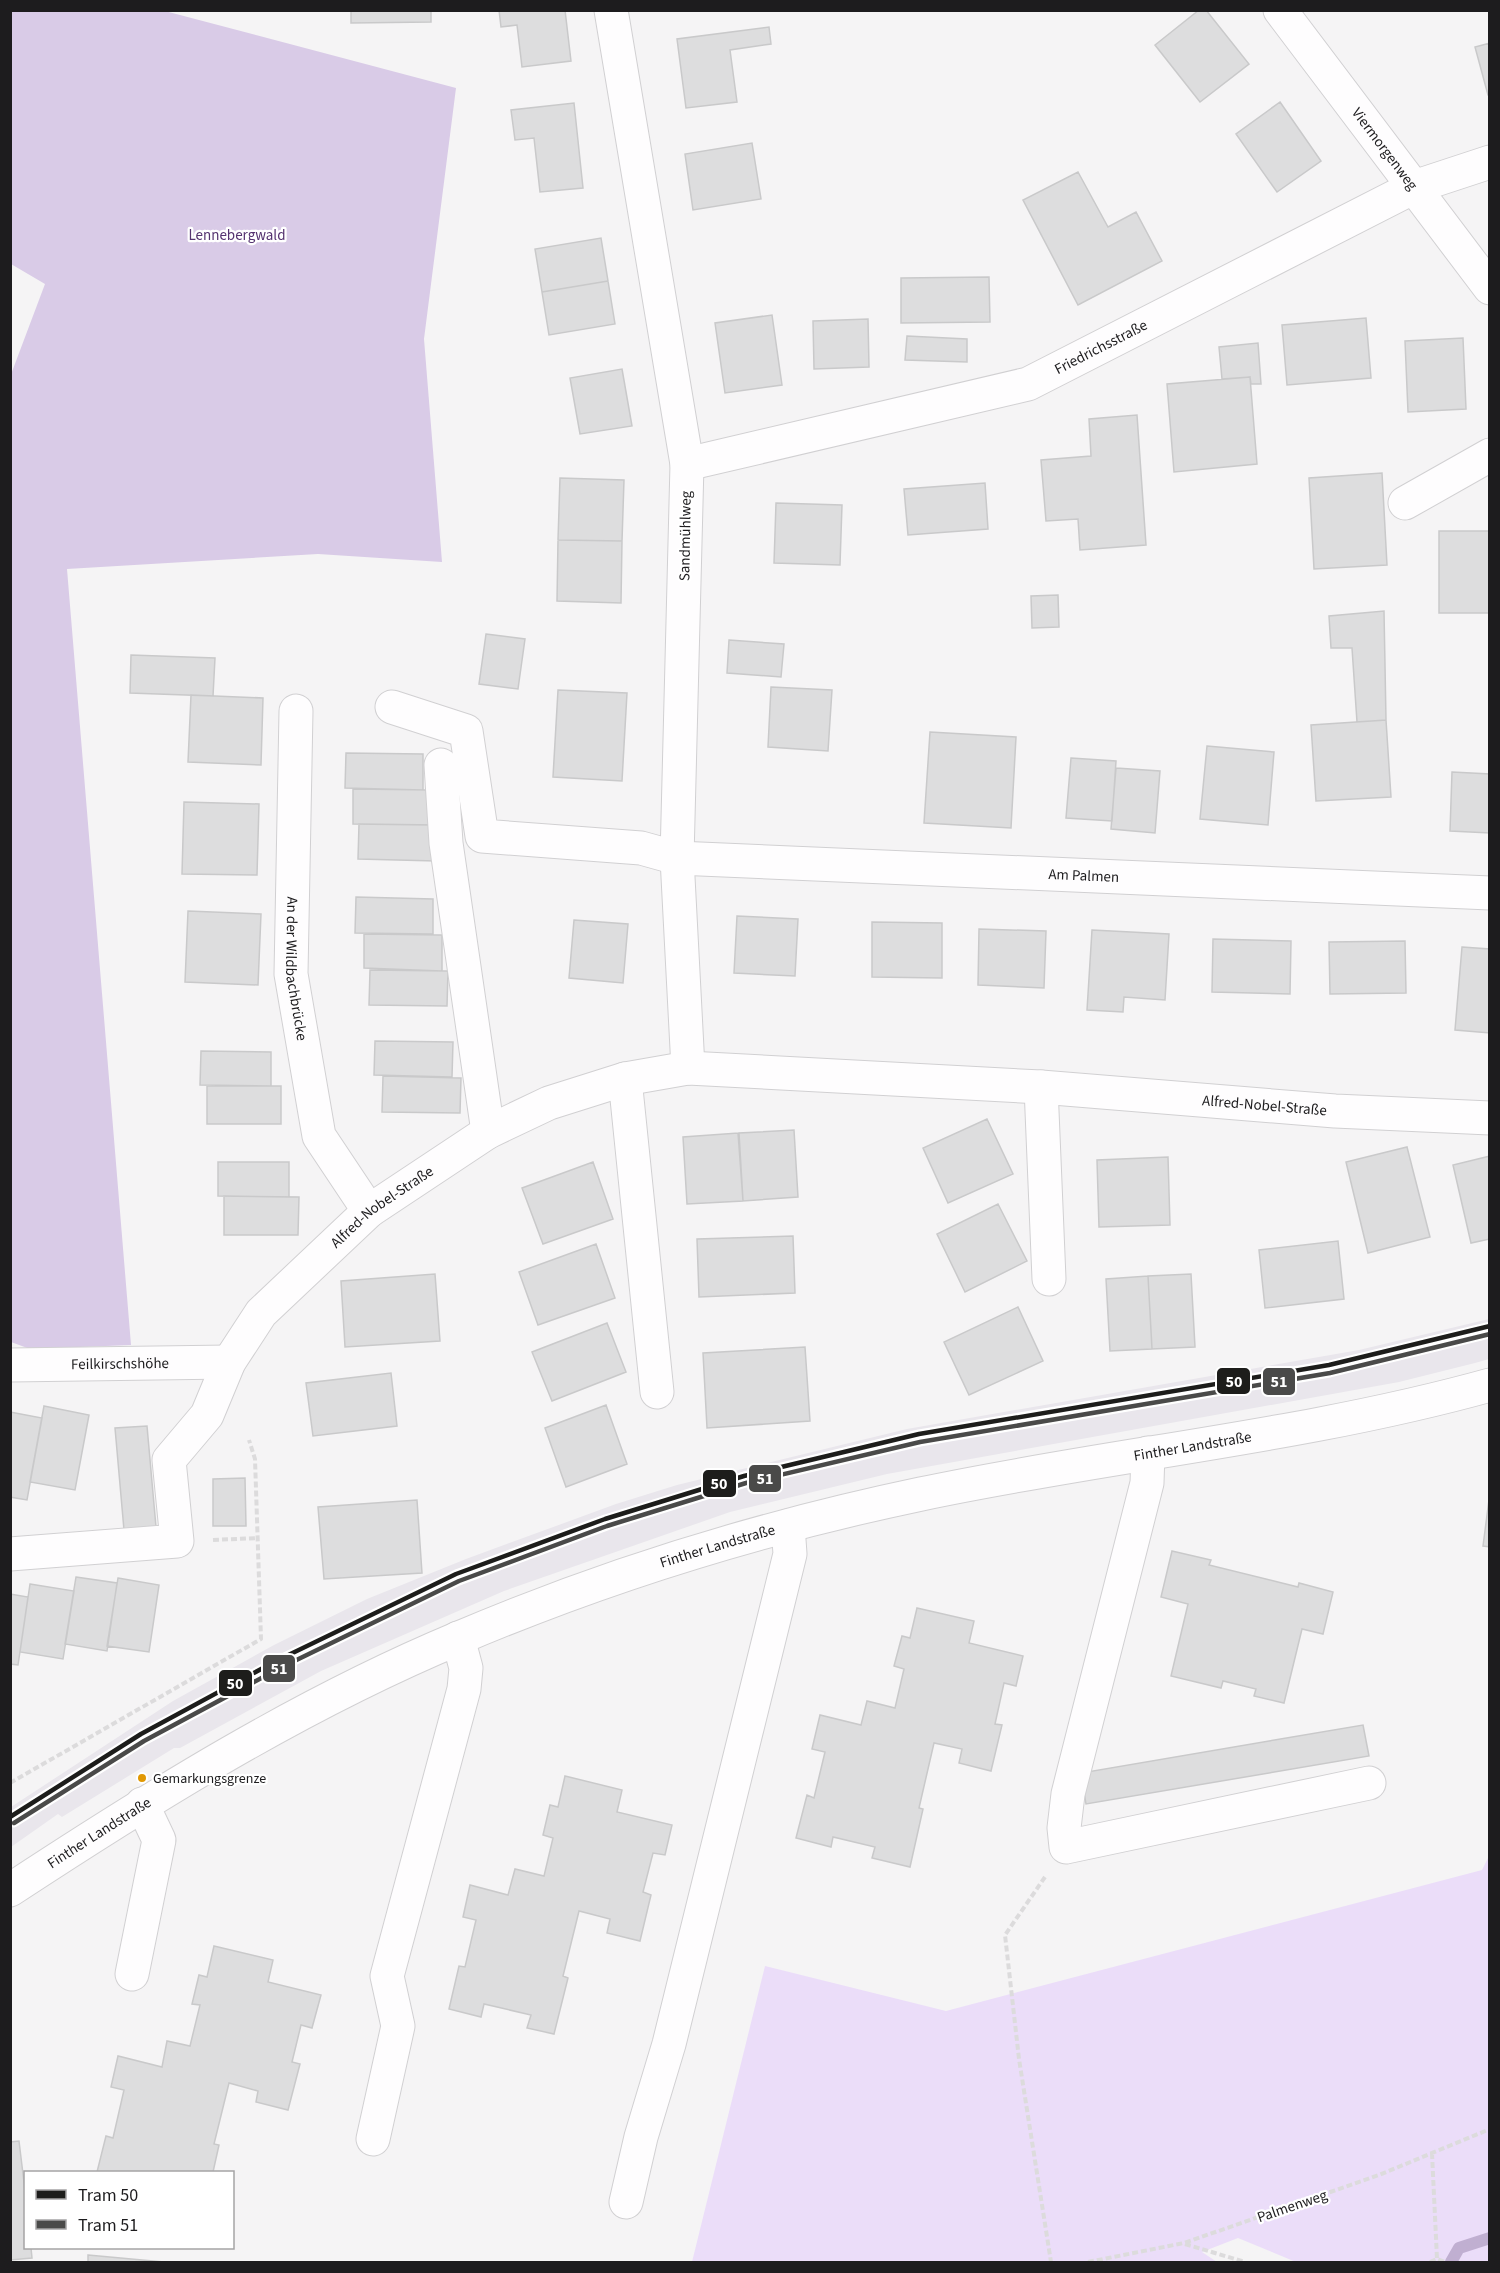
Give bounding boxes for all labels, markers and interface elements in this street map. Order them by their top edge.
street label: Viermorgenweg [1346,104,1423,195]
park label: Lennebergwald [188,225,286,246]
street label: Friedrichsstraße [1051,315,1151,380]
street label: Sandmühlweg [674,490,697,581]
street label: Am Palmen [1048,864,1120,888]
street label: An der Wildbachbrücke [280,896,312,1042]
street label: Alfred-Nobel-Straße [1201,1090,1328,1121]
street label: Alfred-Nobel-Straße [326,1161,438,1253]
street label: Feilkirschshöhe [71,1353,169,1375]
line badge: 50 [1216,1367,1251,1395]
line badge: 51 [1262,1367,1296,1396]
text: 50 [1226,1371,1242,1393]
text: 51 [1271,1371,1287,1393]
street label: Finther Landstraße [1132,1427,1253,1467]
line badge: 51 [748,1464,782,1493]
text: 51 [757,1468,773,1490]
line badge: 50 [702,1469,737,1498]
text: 50 [711,1473,727,1495]
street label: Finther Landstraße [657,1520,777,1574]
line badge: 51 [262,1654,296,1683]
text: 51 [271,1658,287,1680]
line badge: 50 [218,1669,253,1697]
text: 50 [227,1673,243,1695]
place label: Gemarkungsgrenze [153,1769,266,1789]
marker: Gemarkungsgrenze [136,1772,148,1784]
street label: Finther Landstraße [43,1792,155,1874]
legend [24,2171,234,2249]
text: Tram 50 [78,2183,138,2208]
street label: Palmenweg [1254,2185,1330,2228]
text: Tram 51 [78,2213,138,2238]

